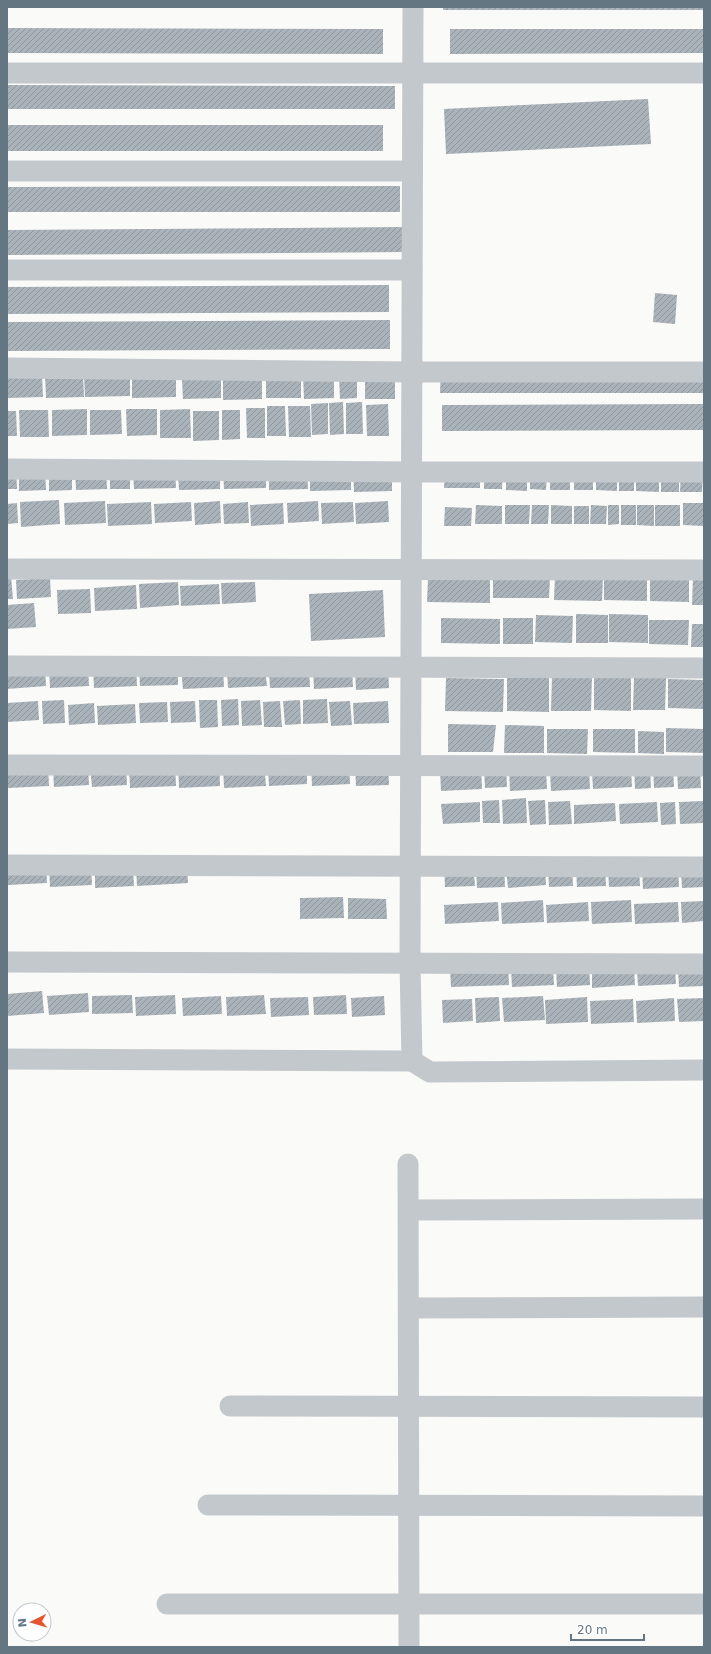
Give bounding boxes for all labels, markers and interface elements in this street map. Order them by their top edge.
north arrow [12,1602,52,1642]
scale bar [571,1616,644,1642]
text: N [16,1618,29,1628]
text: 20 m [577,1623,608,1637]

